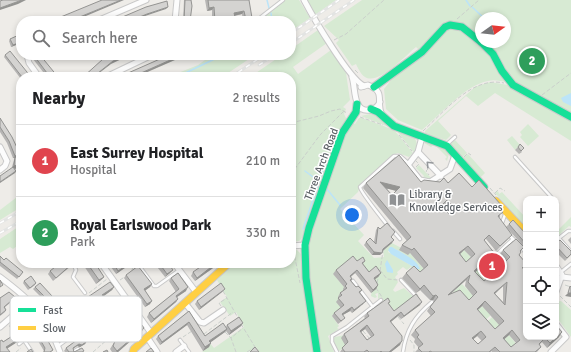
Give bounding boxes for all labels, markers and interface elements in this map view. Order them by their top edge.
north arrow [475,12,511,48]
search box [16,16,296,60]
icon: search [30,27,52,49]
text: Search here [62,29,138,47]
pin: 2 [519,46,545,76]
text: Nearby [32,88,85,109]
text: 2 results [232,90,280,106]
street label: Three Arch Road [302,126,341,202]
text: East Surrey Hospital [70,144,203,162]
text: 1 [41,153,49,169]
text: 210 m [246,153,280,169]
one-way arrow [427,161,434,169]
text: Hospital [70,162,117,178]
place label: Library & Knowledge Services [409,188,503,214]
library icon: Library & Knowledge Services [388,191,406,209]
map controls [523,196,559,340]
button: + [523,196,559,232]
your location [342,205,362,225]
text: Royal Earlswood Park [70,216,211,234]
text: 2 [41,225,49,241]
text: 330 m [246,225,280,241]
button: − [523,232,559,268]
text: Park [70,234,95,250]
pin: 1 [479,251,505,281]
button: locate [523,268,559,304]
legend [10,296,142,342]
text: Fast [43,304,63,317]
button: layers [523,304,559,340]
text: Slow [43,322,66,335]

